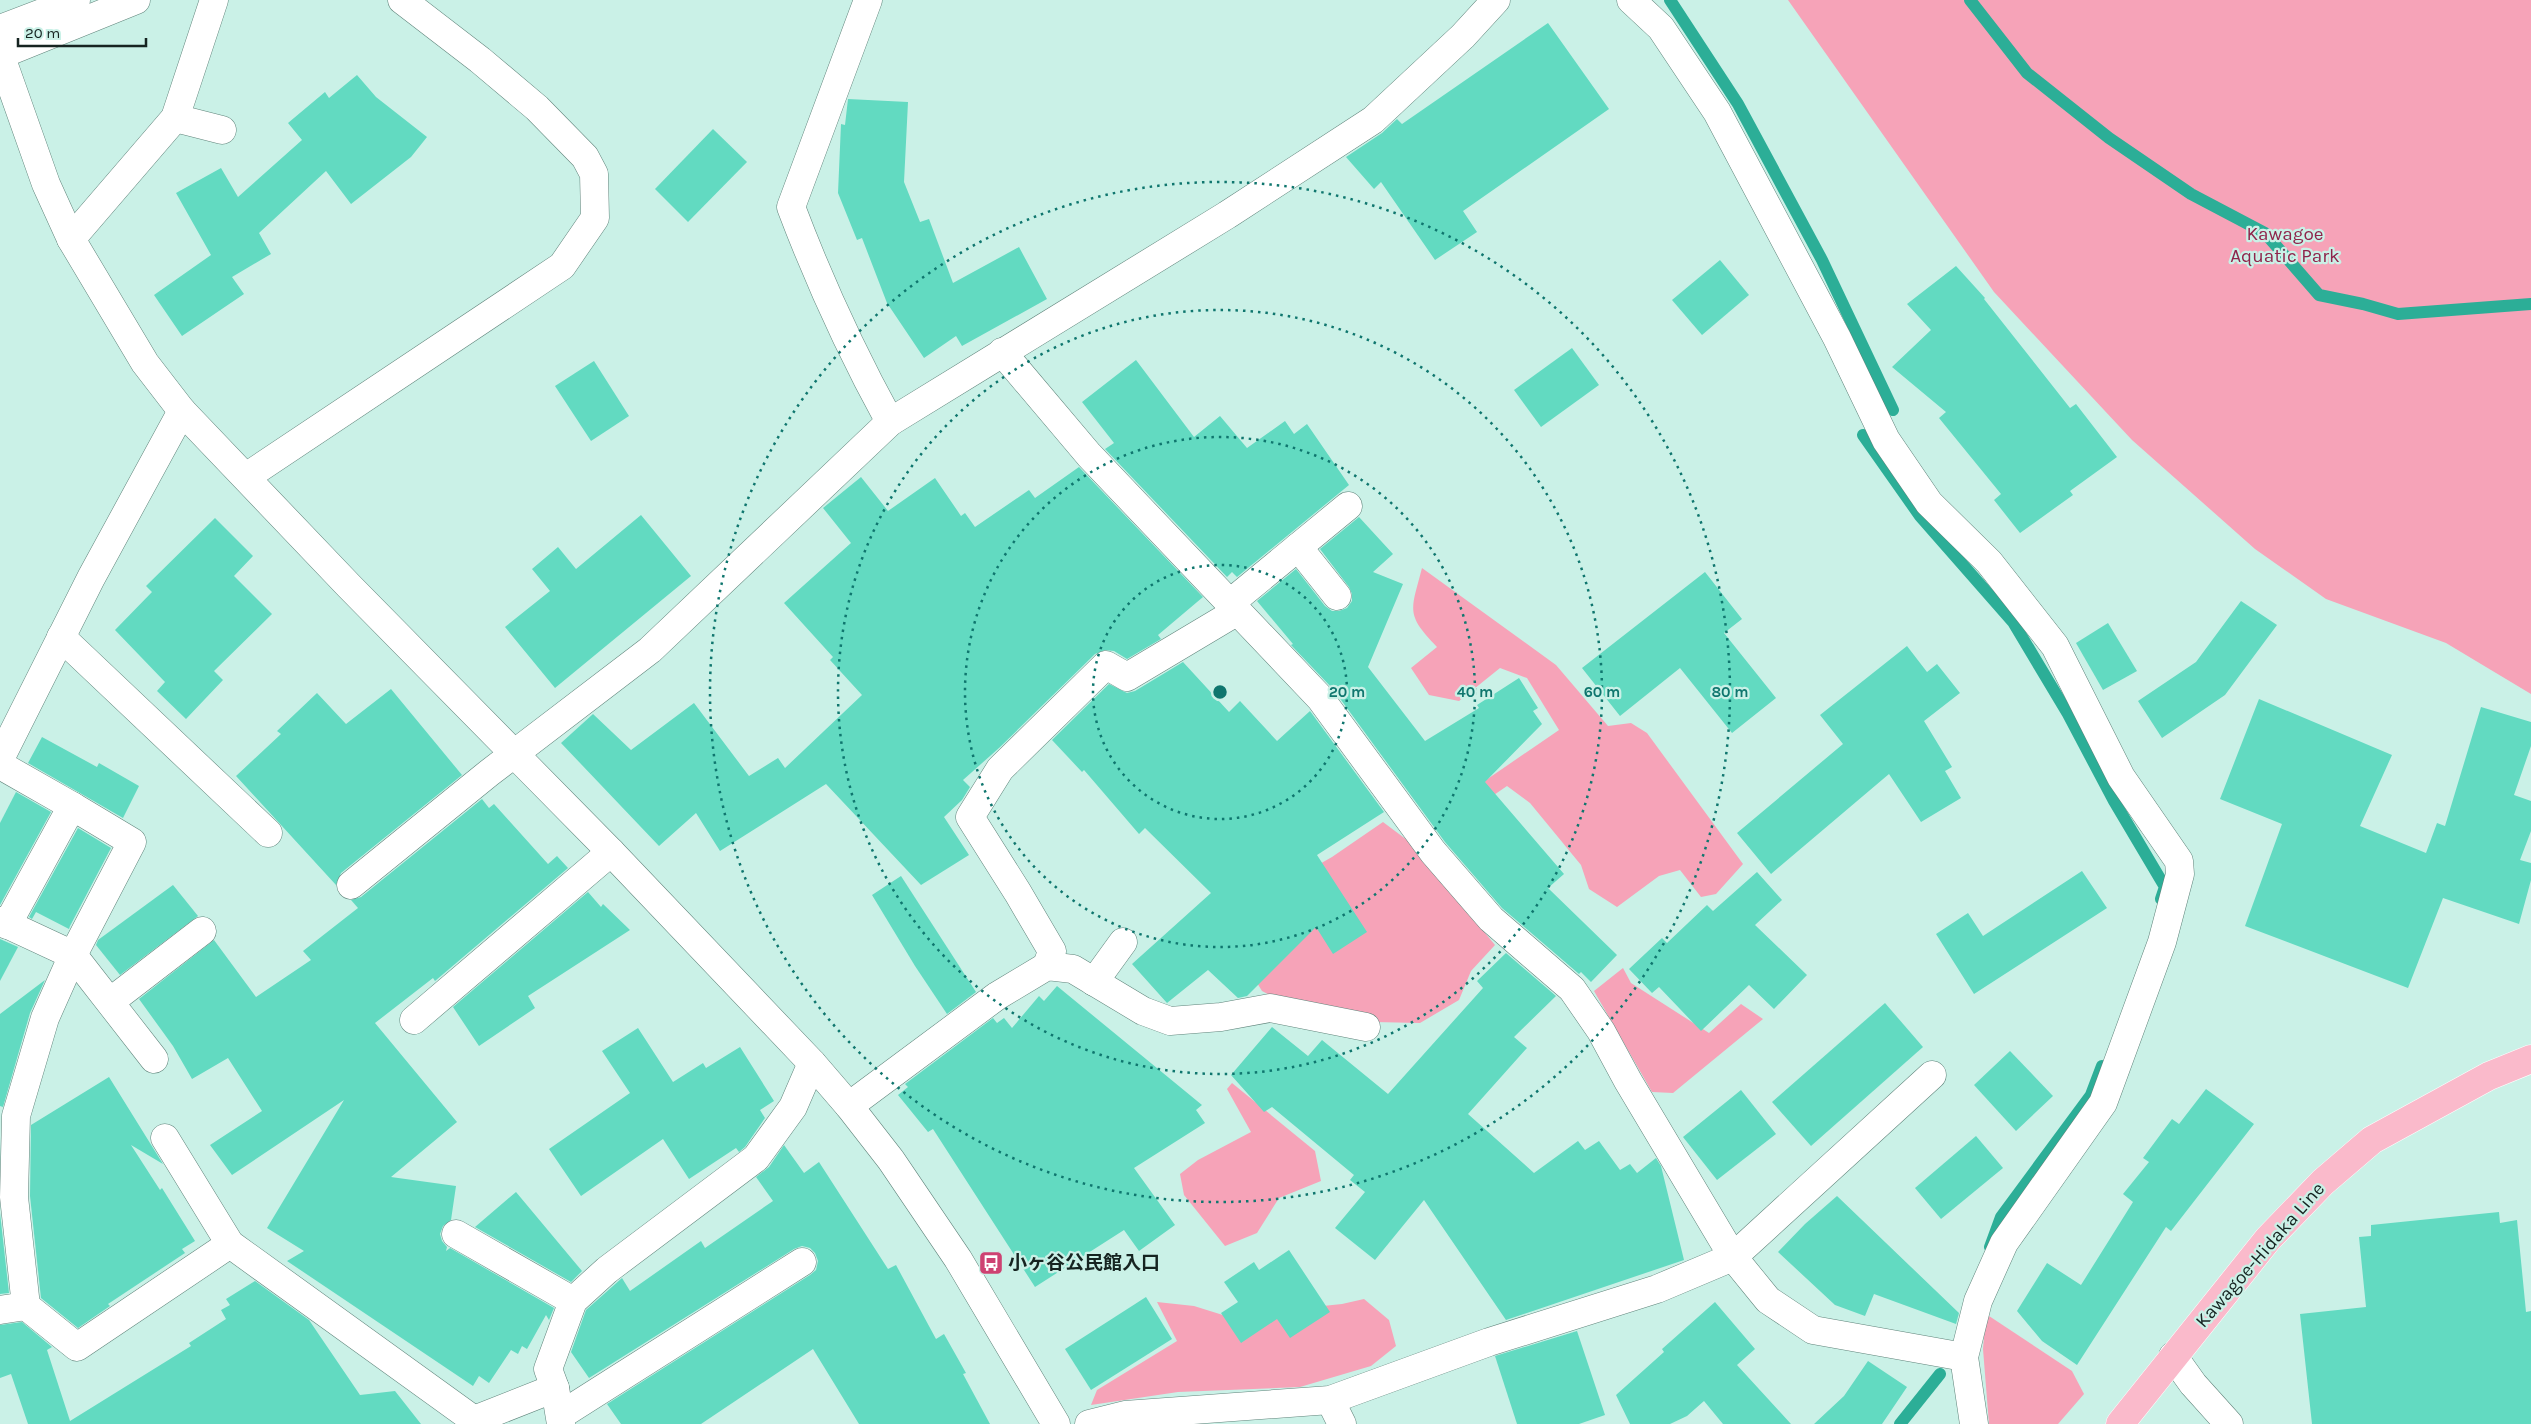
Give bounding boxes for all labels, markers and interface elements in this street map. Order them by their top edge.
scale bar [18,15,145,47]
text: 20 m [25,24,60,42]
park label: Kawagoe Aquatic Park [2230,223,2340,267]
centre of rings [1211,683,1229,701]
text: 20 m [1329,683,1365,701]
text: 40 m [1457,683,1493,701]
text: 60 m [1584,683,1620,701]
text: 80 m [1711,683,1749,701]
street label: Kawagoe-Hidaka Line [2191,1178,2329,1332]
bus stop icon: 小ヶ谷公民館入口 [978,1250,1004,1276]
place label: 小ヶ谷公民館入口 [1008,1252,1160,1274]

